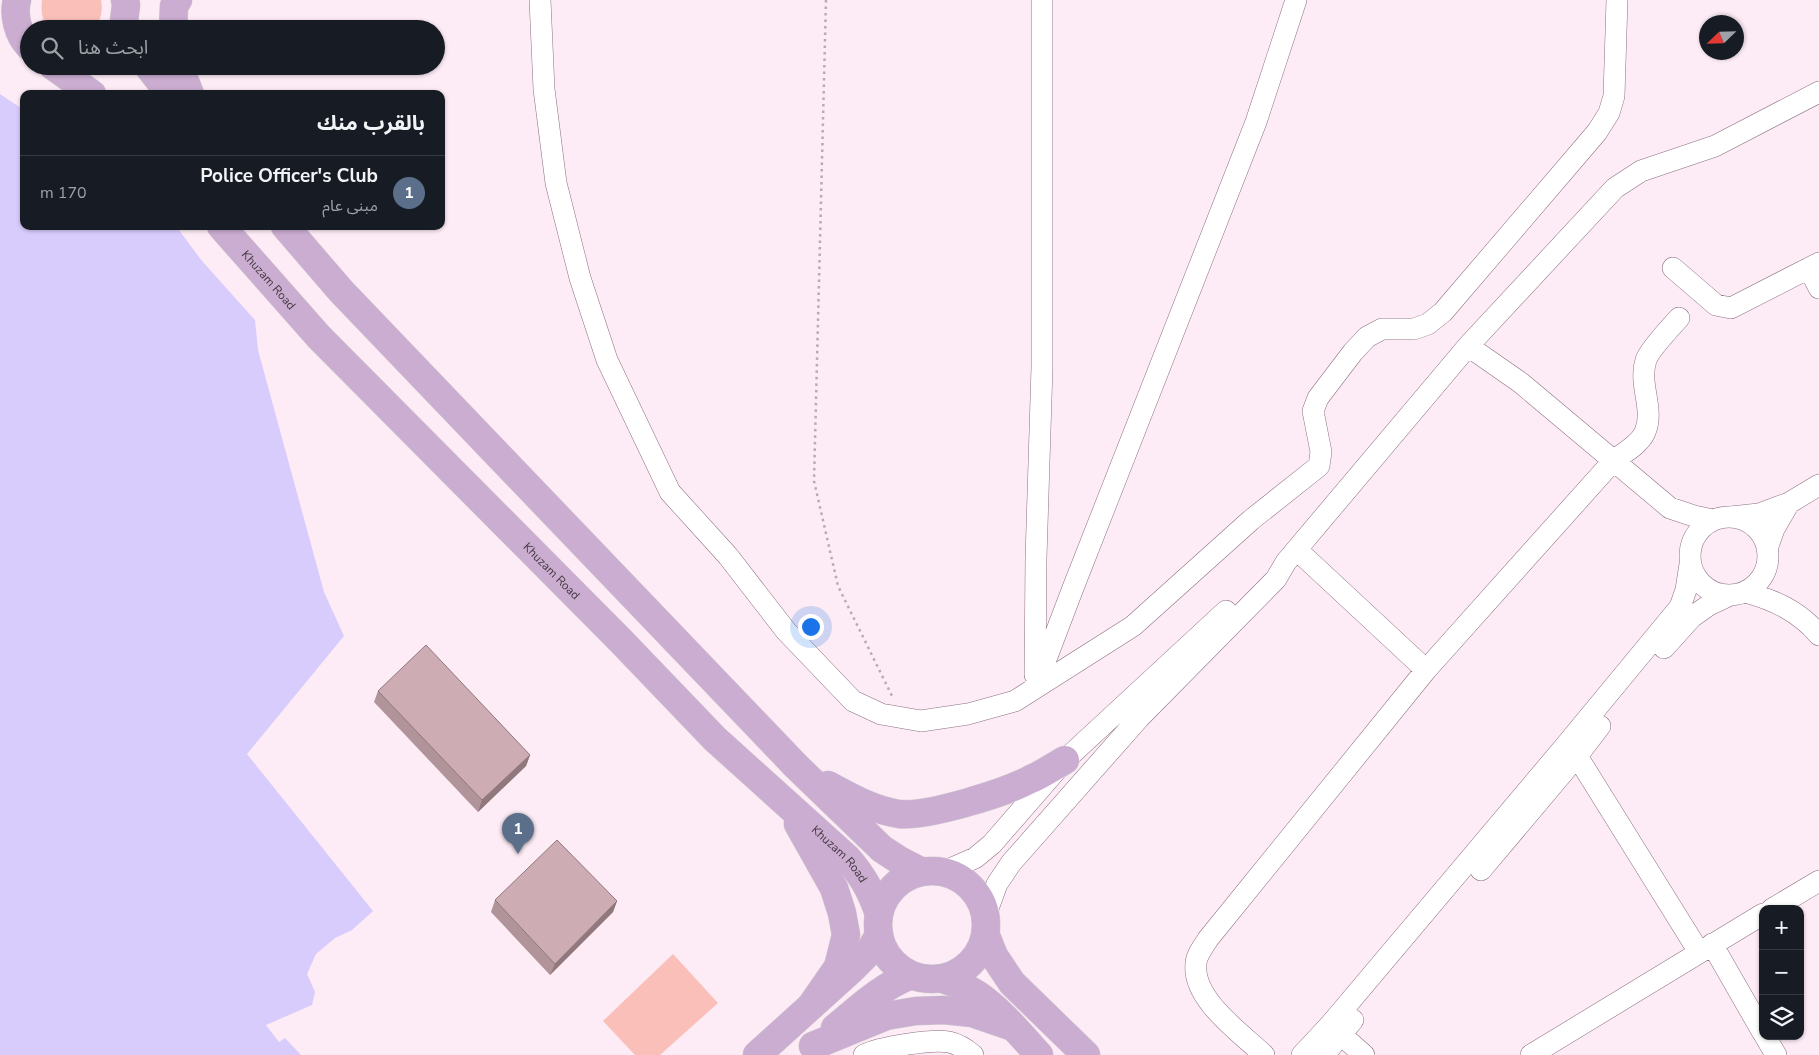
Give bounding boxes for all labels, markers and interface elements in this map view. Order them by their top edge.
north arrow [1699,15,1744,60]
search box [20,20,445,75]
icon: search [38,34,66,62]
text: ابحث هنا [78,35,148,61]
text: بالقرب منك [317,109,425,137]
text: Police Officer's Club [200,163,378,189]
text: 170 m [40,182,87,204]
text: 1 [404,182,414,204]
text: مبنى عام [322,195,378,217]
street label: Khuzam Road [238,247,299,313]
street label: Khuzam Road [520,539,583,603]
your location [798,614,824,640]
pin: 1 [502,813,534,854]
street label: Khuzam Road [808,822,871,886]
map controls [1759,905,1804,1040]
button: + [1759,905,1804,950]
button: − [1759,950,1804,995]
button: layers [1759,995,1804,1040]

